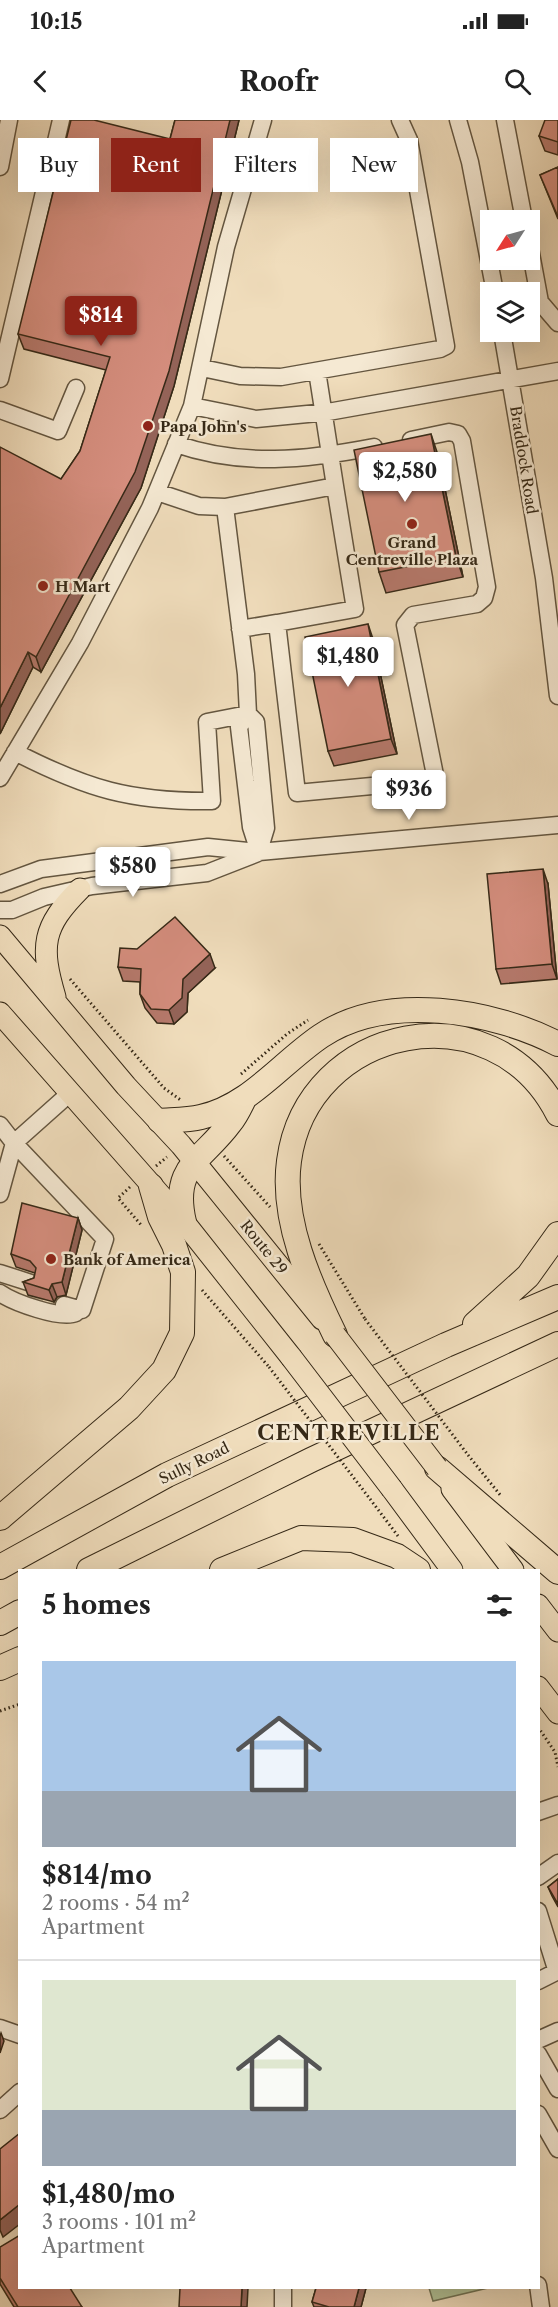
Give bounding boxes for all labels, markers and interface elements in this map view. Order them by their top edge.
text: 10:15 [30,8,82,35]
icon: back [24,65,57,98]
text: Roofr [239,65,319,98]
icon: search [501,65,534,98]
chip: Buy [18,138,99,192]
chip: Rent [111,138,201,192]
chip: Filters [213,138,318,192]
chip: New [330,138,418,192]
north arrow [480,210,540,270]
map controls [480,210,540,342]
button: layers [480,282,540,342]
pin: $814 [65,296,137,347]
text: $814 [79,303,123,327]
street label: Braddock Road [506,404,542,516]
place label: Papa John's [160,417,247,436]
marker: Papa John's [141,419,155,433]
pin: $2,580 [356,452,454,503]
text: $2,580 [373,459,437,483]
marker: Grand Centreville Plaza [405,517,419,531]
place label: Grand Centreville Plaza [346,533,479,569]
place label: H Mart [55,577,110,596]
marker: H Mart [36,579,50,593]
pin: $1,480 [299,637,397,688]
text: $1,480 [317,644,379,668]
pin: $936 [373,770,445,821]
text: $936 [386,777,432,801]
pin: $580 [97,847,169,898]
text: $580 [109,854,157,878]
street label: Route 29 [236,1216,292,1278]
place label: Bank of America [63,1250,191,1269]
marker: Bank of America [44,1252,58,1266]
district label: CENTREVILLE [257,1420,441,1445]
street label: Sully Road [156,1438,232,1488]
text: 5 homes [42,1589,151,1621]
icon: filters [483,1589,516,1622]
icon: home [225,1700,333,1808]
text: $814/mo [42,1859,152,1891]
text: 2 rooms · 54 m² [42,1891,190,1915]
text: Apartment [42,1915,145,1939]
icon: home [225,2019,333,2127]
text: $1,480/mo [42,2178,175,2210]
text: 3 rooms · 101 m² [42,2210,196,2234]
text: Apartment [42,2234,145,2258]

